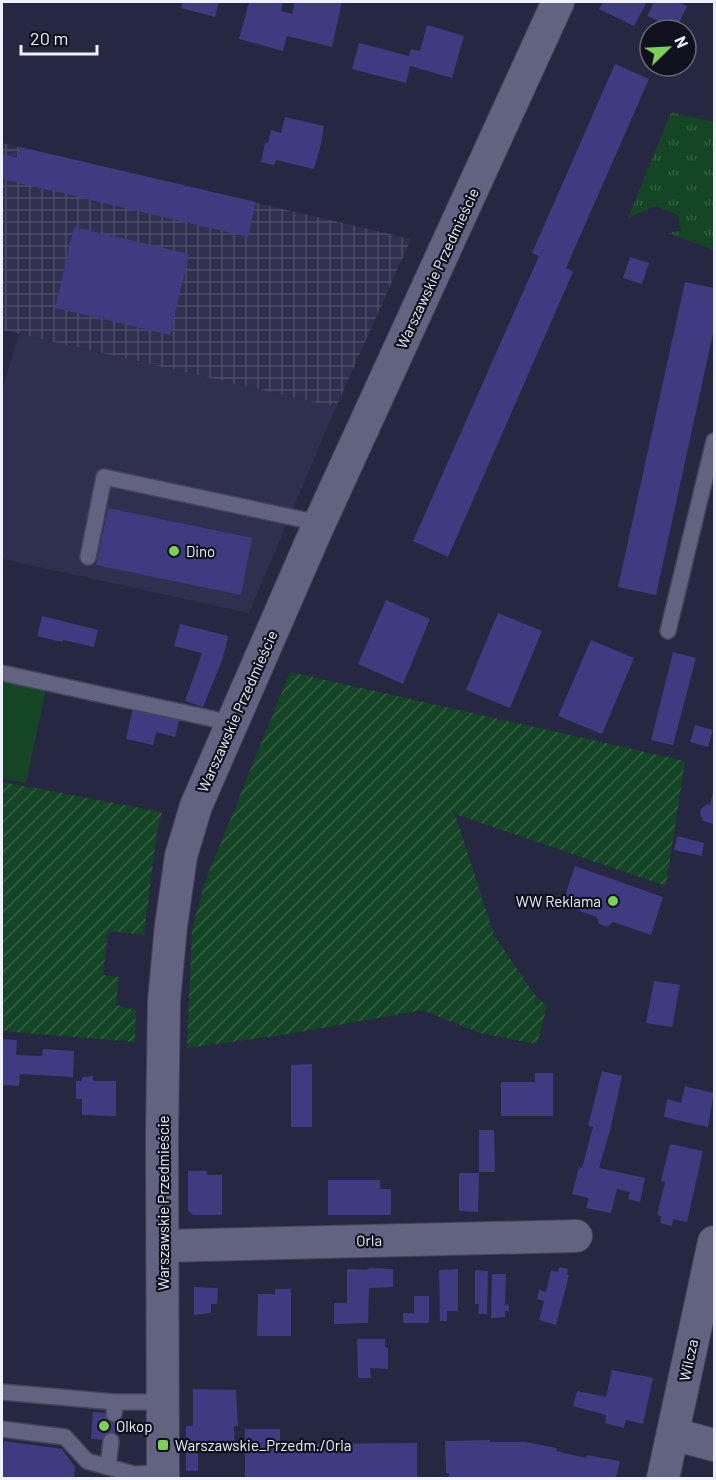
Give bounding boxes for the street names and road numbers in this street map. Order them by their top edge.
street label: Warszawskie Przedmieście [392,185,482,351]
street label: Warszawskie Przedmieście [193,627,281,795]
street label: Warszawskie Przedmieście [154,1115,172,1291]
street label: Orla [356,1231,382,1249]
street label: Wilcza [675,1337,701,1383]

